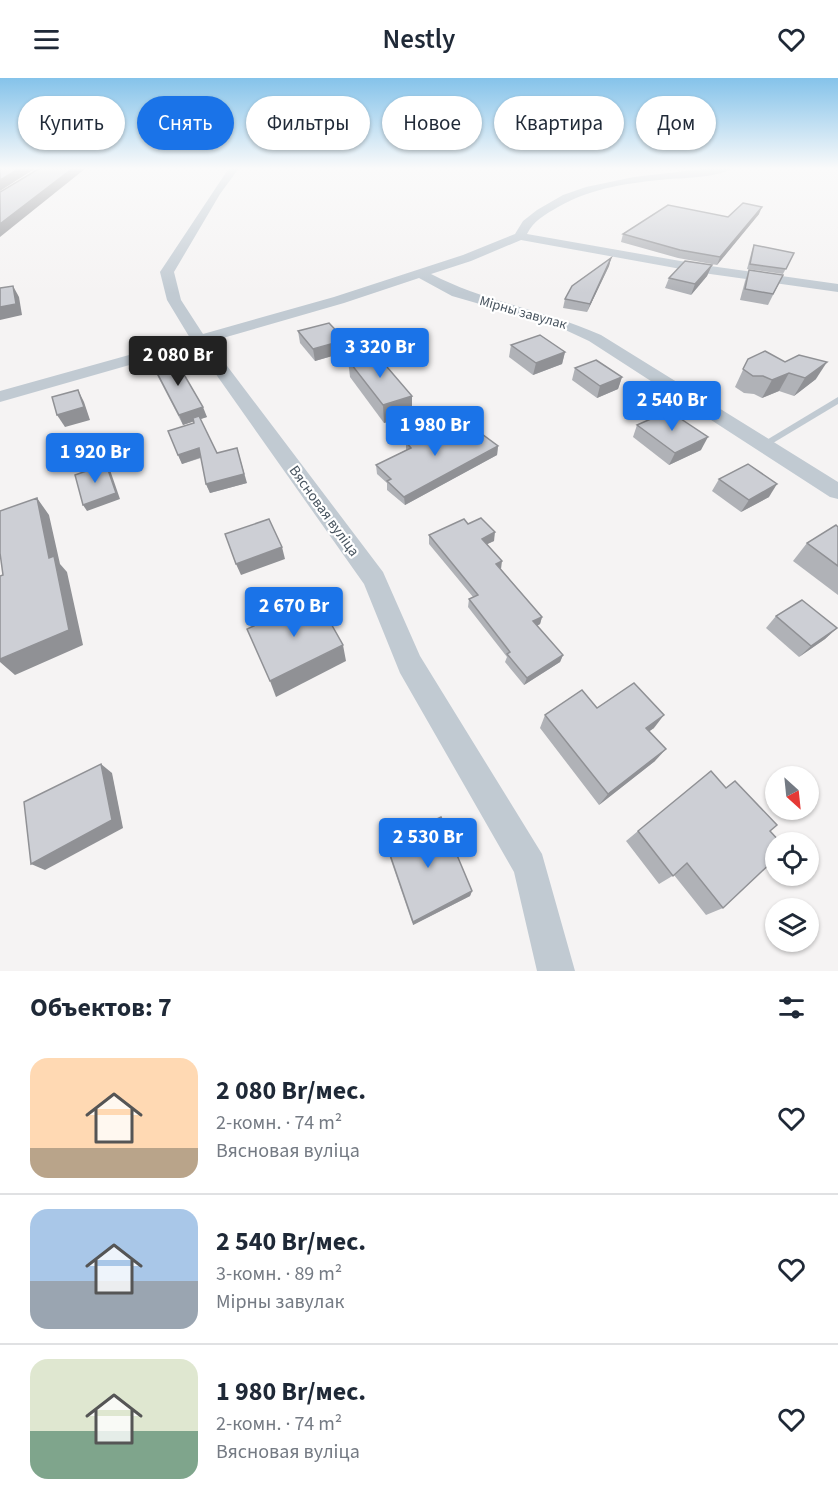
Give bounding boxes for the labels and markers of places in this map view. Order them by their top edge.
pin: 3 320 Br [318,328,442,379]
pin: 2 080 Br [116,336,240,387]
pin: 2 540 Br [610,381,734,432]
pin: 1 980 Br [373,406,497,457]
pin: 1 920 Br [33,433,157,484]
pin: 2 670 Br [232,587,356,638]
pin: 2 530 Br [366,818,490,869]

